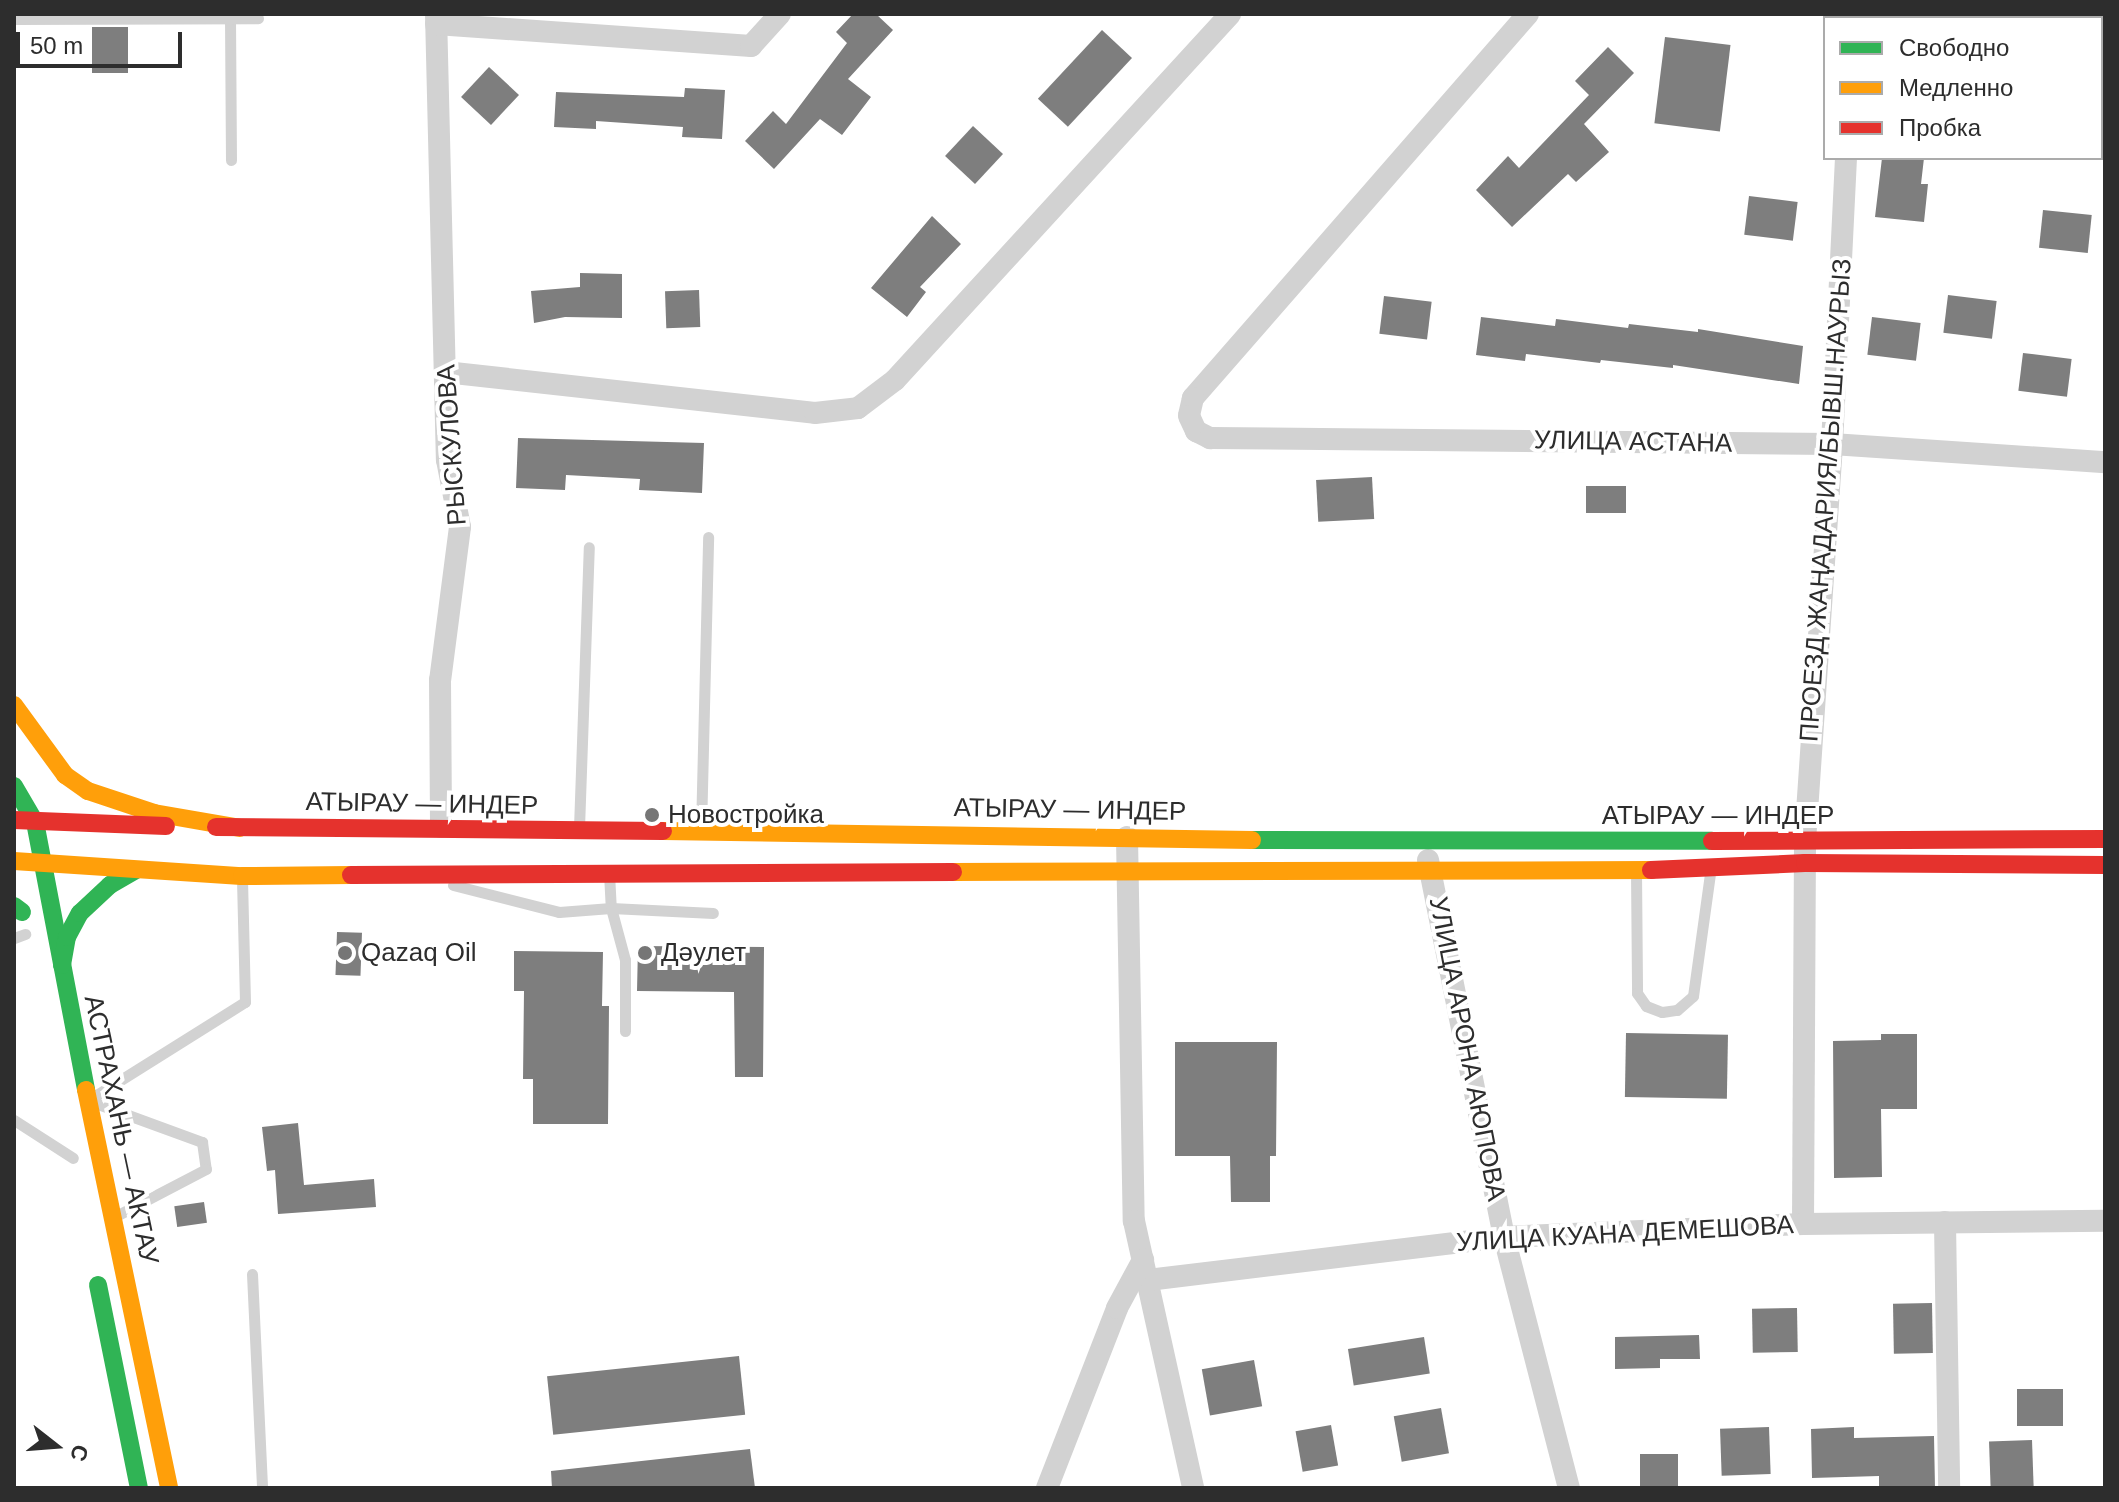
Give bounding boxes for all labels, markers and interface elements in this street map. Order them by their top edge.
scale bar [20,16,186,66]
legend [1823,16,2103,160]
text: 50 m [30,32,83,59]
text: Свободно [1899,34,2009,61]
text: Медленно [1899,74,2013,101]
text: Пробка [1899,114,1981,141]
street label: ПРОЕЗД ЖАҢАДАРИЯ/БЫВШ.НАУРЫЗ [1794,257,1858,743]
street label: РЫСКУЛОВА [431,363,473,527]
street label: УЛИЦА АСТАНА [1534,425,1732,459]
street label: АТЫРАУ — ИНДЕР [305,786,539,822]
street label: АТЫРАУ — ИНДЕР [953,792,1187,828]
place label: Новостройка [668,799,824,831]
street label: АТЫРАУ — ИНДЕР [1602,800,1834,832]
marker: Новостройка [643,806,661,824]
street label: УЛИЦА АРОНА АЮПОВА [1422,894,1512,1204]
place label: Qazaq Oil [361,937,477,969]
place label: Дәулет [661,937,746,969]
marker: Qazaq Oil [336,944,354,962]
marker: Дәулет [636,944,654,962]
street label: АСТРАХАНЬ — АКТАУ [77,992,165,1268]
street label: УЛИЦА КУАНА ДЕМЕШОВА [1455,1210,1795,1258]
north arrow [16,1406,96,1486]
text: С [65,1442,94,1464]

